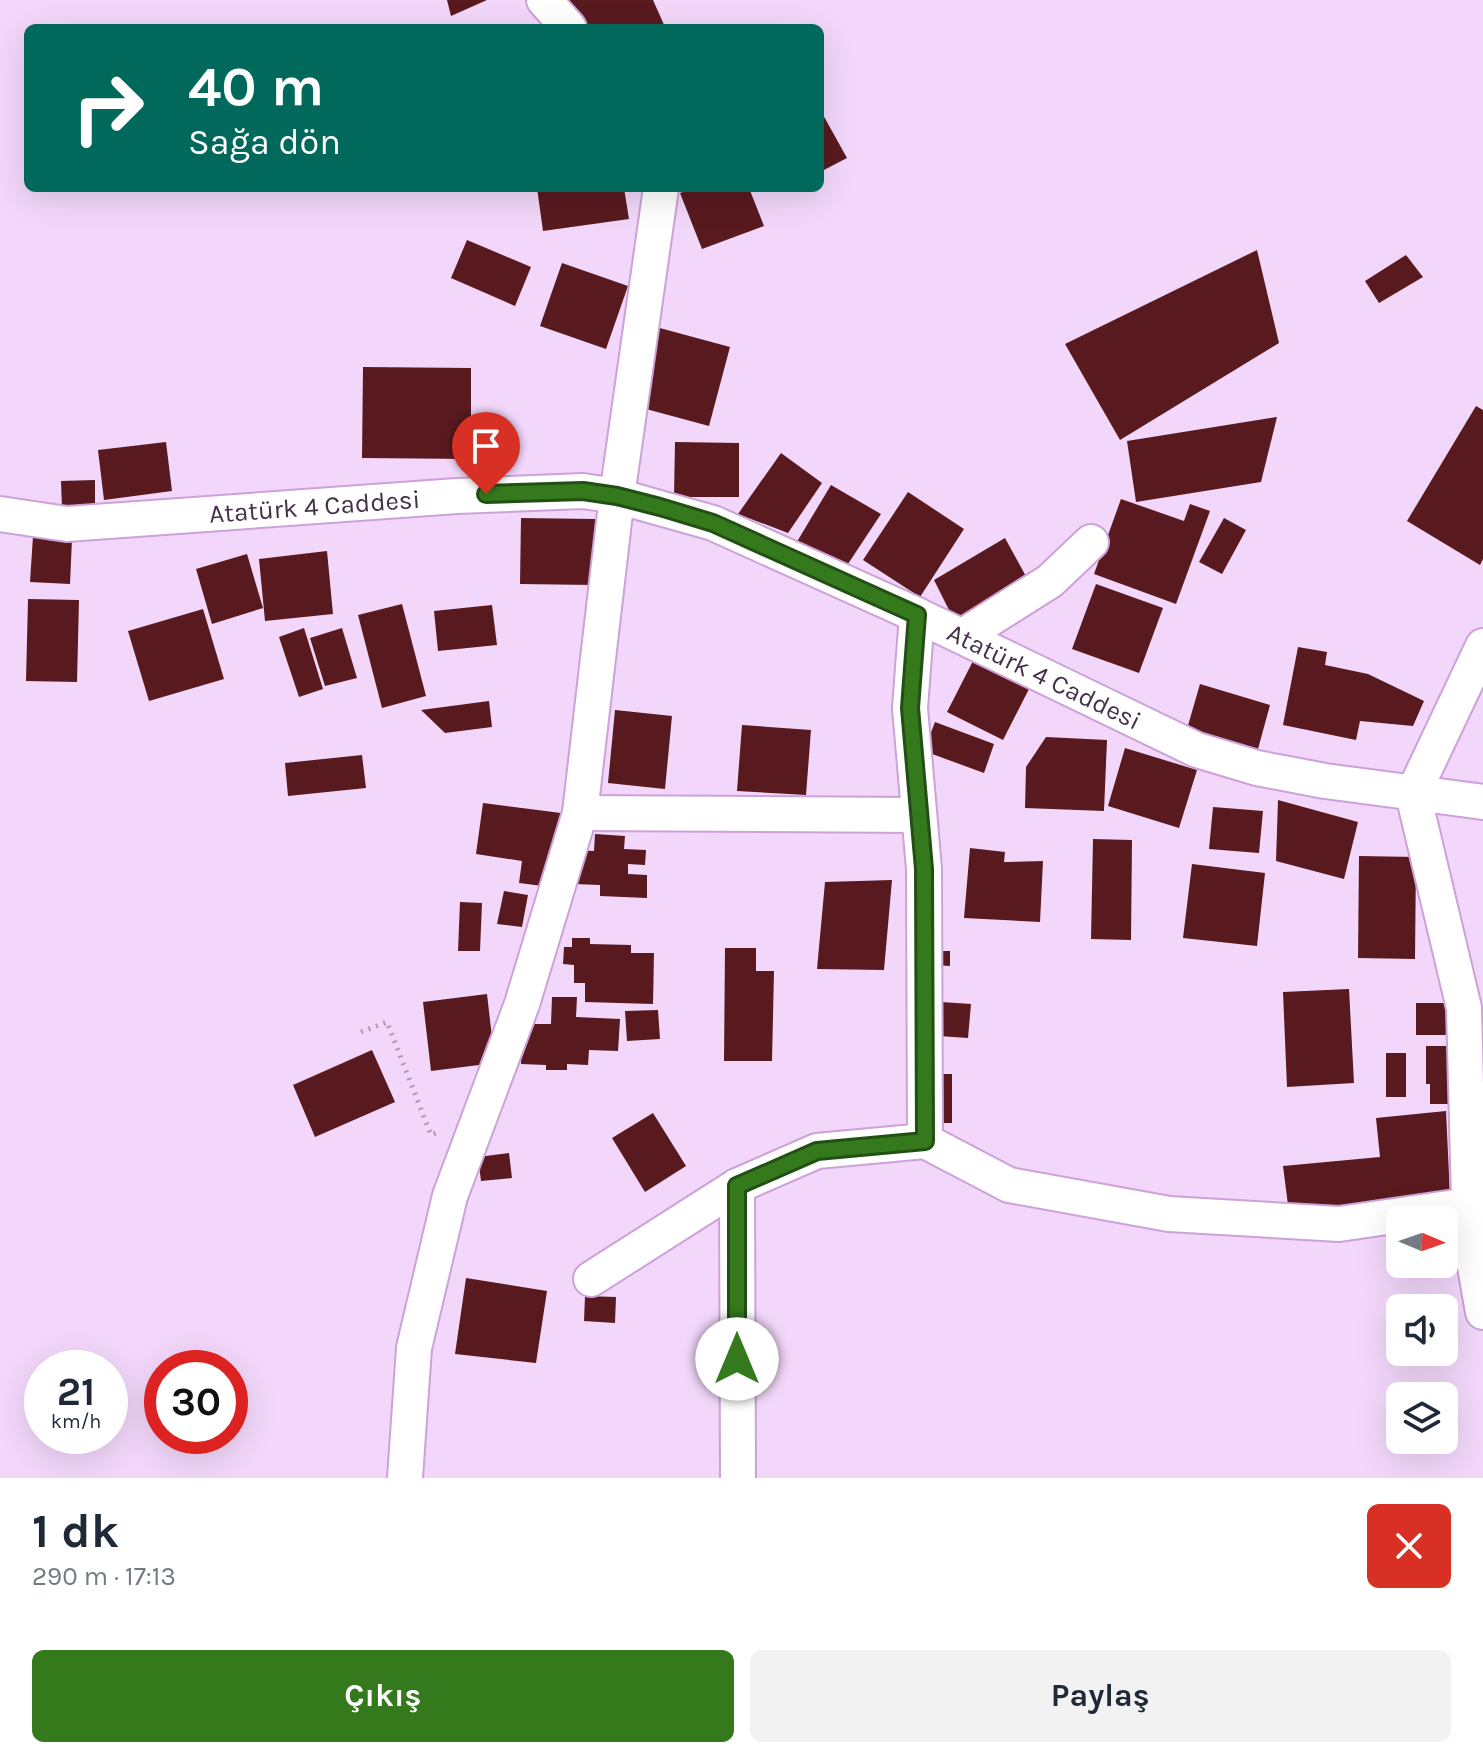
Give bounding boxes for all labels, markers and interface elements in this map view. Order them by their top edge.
text: 40 m [188,54,324,119]
icon: right [56,56,160,160]
text: Sağa dön [188,121,341,163]
pin [452,412,520,494]
icon: arrive [464,424,508,468]
street label: Atatürk 4 Caddesi [208,483,421,529]
street label: Atatürk 4 Caddesi [942,616,1146,736]
north arrow [1386,1206,1458,1278]
map controls [1386,1206,1458,1454]
button: sound [1386,1294,1458,1366]
position arrow [695,1317,779,1401]
speed limit sign: 30 [144,1350,248,1454]
text: 21 [57,1368,95,1415]
button: layers [1386,1382,1458,1454]
text: km/h [51,1410,101,1433]
text: 1 dk [32,1503,119,1559]
button: close [1367,1504,1451,1588]
text: 290 m · 17:13 [32,1561,176,1592]
button: Çıkış [32,1650,734,1742]
button: Paylaş [750,1650,1451,1742]

